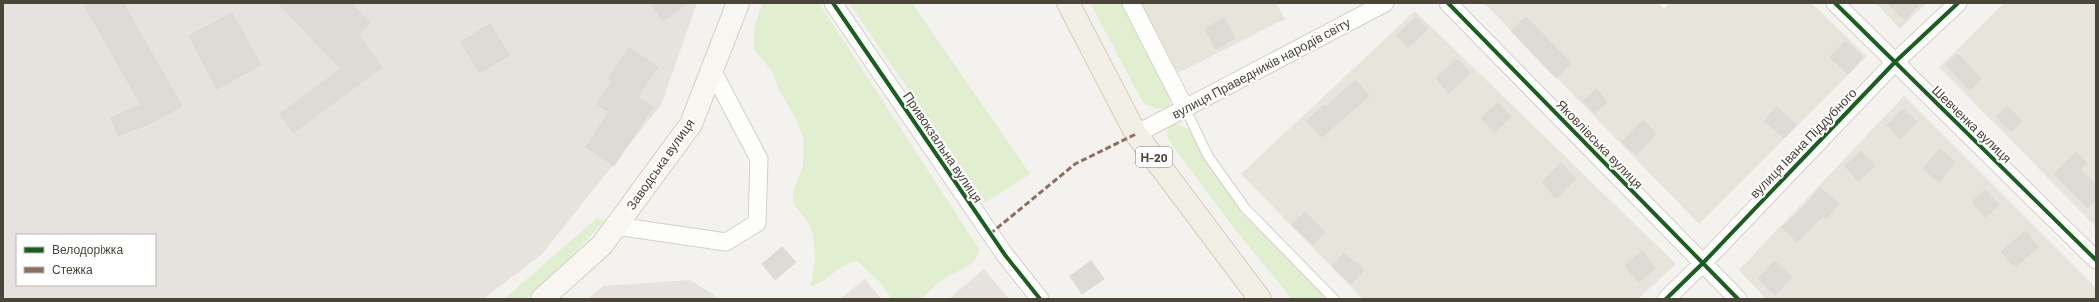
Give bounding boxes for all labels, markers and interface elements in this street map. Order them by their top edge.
street label: вулиця Праведників народів світу [1169,14,1353,122]
street label: Шевченка вулиця [1929,82,2015,166]
street label: вулиця Івана Піддубного [1746,85,1860,201]
street label: Привокзальна вулиця [900,88,986,206]
street label: Яковлівська вулиця [1553,96,1647,192]
street label: Заводська вулиця [623,115,697,213]
road number: Н-20 [1136,147,1172,167]
legend [16,234,156,286]
text: Велодоріжка [52,242,123,257]
text: Стежка [52,262,93,276]

